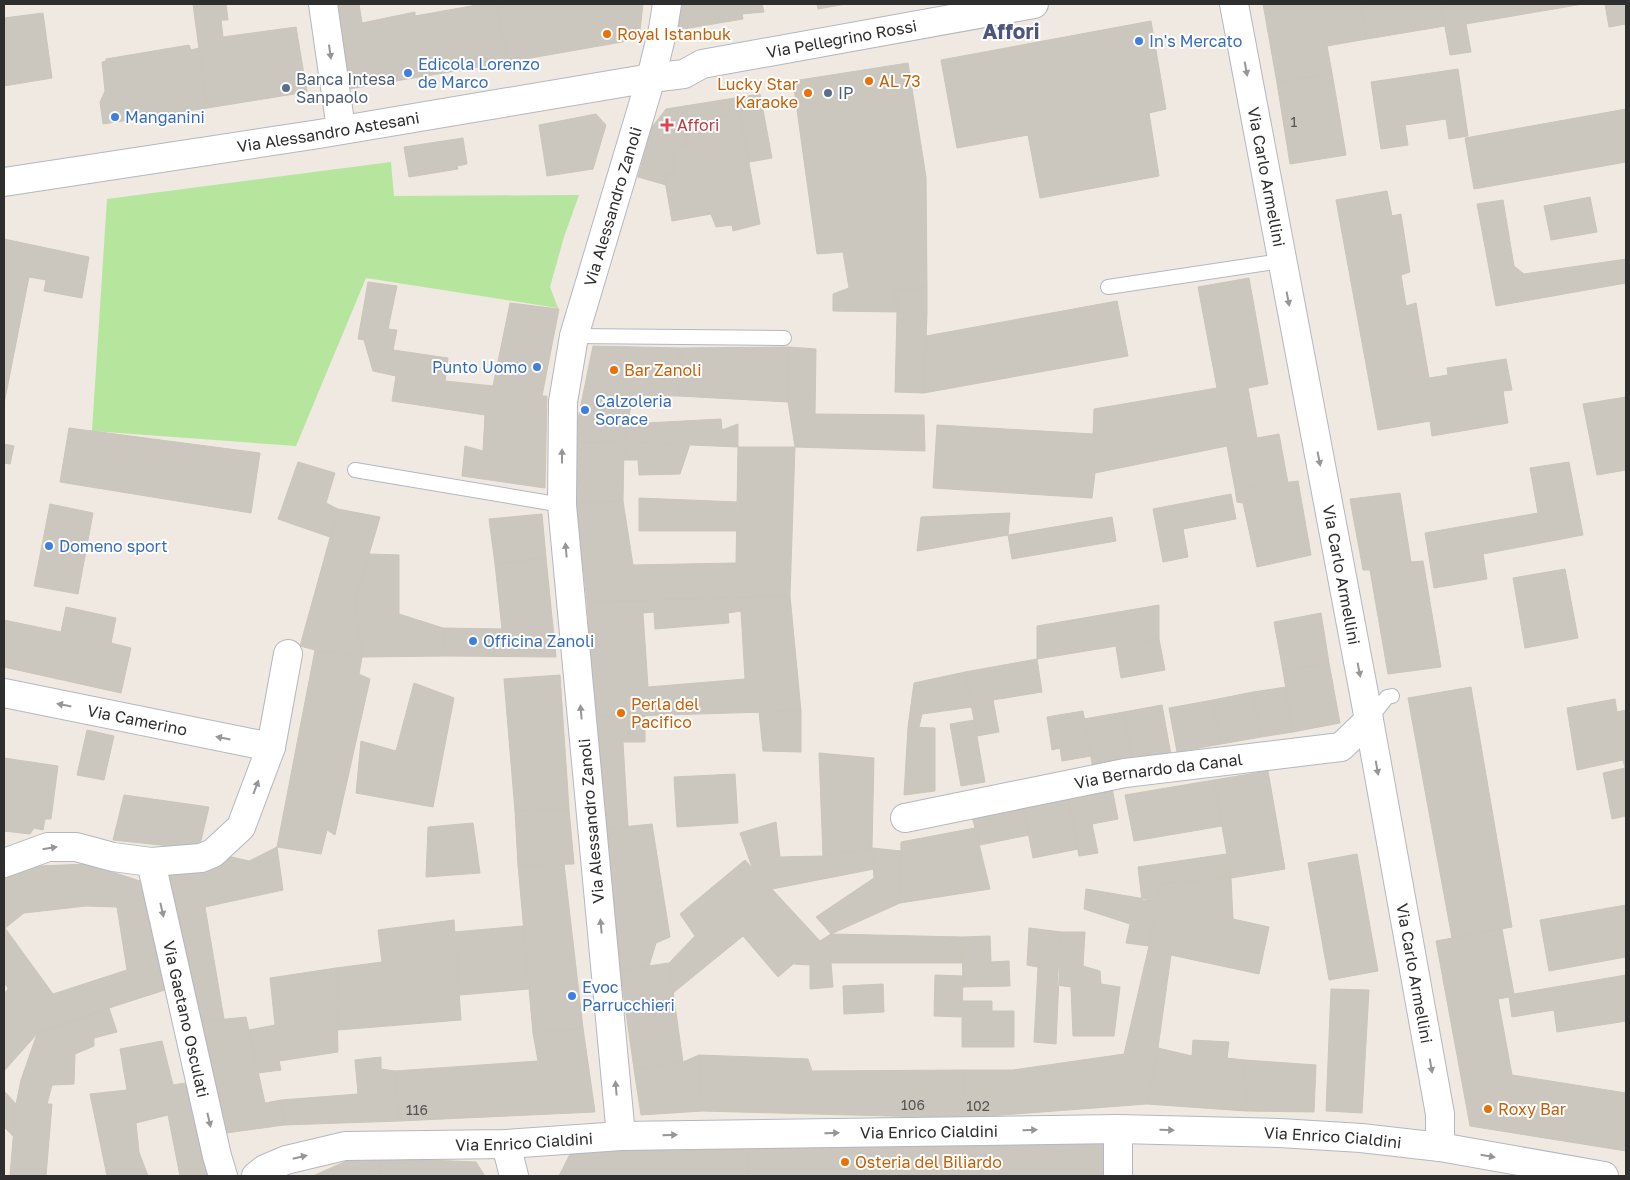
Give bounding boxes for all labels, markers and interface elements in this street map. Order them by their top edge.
street label: Via Pellegrino Rossi [765,15,918,62]
district label: Affori [983,18,1039,44]
place label: Royal Istanbuk [617,24,731,44]
marker: Royal Istanbuk [601,28,613,40]
place label: In's Mercato [1149,31,1242,51]
marker: In's Mercato [1133,35,1145,47]
one-way arrow [326,44,334,60]
place label: Edicola Lorenzo de Marco [418,54,540,92]
one-way arrow [1242,61,1250,77]
marker: Edicola Lorenzo de Marco [402,67,414,79]
place label: Banca Intesa Sanpaolo [296,69,395,107]
place label: AL 73 [879,71,921,91]
place label: Lucky Star Karaoke [717,74,798,112]
marker: AL 73 [863,75,875,87]
marker: Banca Intesa Sanpaolo [280,82,292,94]
place label: IP [838,83,854,103]
marker: Lucky Star Karaoke [802,87,814,99]
marker: IP [822,87,834,99]
street label: Via Carlo Armellini [1244,105,1290,249]
place label: Manganini [125,107,205,127]
street label: Via Alessandro Astesani [235,107,421,156]
marker: Manganini [109,111,121,123]
house number: 1 [1291,113,1298,130]
place label: Affori [677,115,719,135]
marker: Affori [661,119,673,131]
street label: Via Alessandro Zanoli [579,124,646,289]
one-way arrow [1285,292,1293,308]
place label: Punto Uomo [432,357,527,377]
place label: Bar Zanoli [624,360,702,380]
marker: Punto Uomo [531,361,543,373]
marker: Bar Zanoli [608,364,620,376]
place label: Calzoleria Sorace [595,391,672,429]
marker: Calzoleria Sorace [579,404,591,416]
one-way arrow [558,448,566,464]
one-way arrow [1315,451,1323,466]
street label: Via Carlo Armellini [1319,503,1365,647]
place label: Domeno sport [59,536,168,556]
marker: Domeno sport [43,540,55,552]
one-way arrow [562,542,570,558]
place label: Officina Zanoli [483,631,594,651]
marker: Officina Zanoli [467,635,479,647]
one-way arrow [1356,662,1364,678]
place label: Perla del Pacifico [631,694,699,732]
street label: Via Camerino [86,700,189,740]
one-way arrow [56,701,72,709]
one-way arrow [577,704,585,720]
marker: Perla del Pacifico [615,707,627,719]
one-way arrow [215,733,231,741]
street label: Via Alessandro Zanoli [574,738,608,904]
street label: Via Bernardo da Canal [1073,749,1244,793]
one-way arrow [1374,760,1382,776]
one-way arrow [253,780,260,795]
one-way arrow [42,844,58,852]
one-way arrow [158,902,166,918]
street label: Via Carlo Armellini [1392,902,1437,1045]
one-way arrow [597,918,605,934]
street label: Via Gaetano Osculati [159,939,214,1099]
place label: Evoc Parrucchieri [582,977,675,1015]
marker: Evoc Parrucchieri [566,990,578,1002]
one-way arrow [1428,1058,1436,1074]
one-way arrow [612,1079,620,1095]
house number: 106 [901,1096,925,1113]
house number: 102 [966,1097,990,1114]
place label: Roxy Bar [1498,1099,1566,1119]
house number: 116 [406,1101,428,1118]
marker: Roxy Bar [1482,1103,1494,1115]
one-way arrow [205,1112,213,1127]
street label: Via Enrico Cialdini [860,1121,998,1143]
street label: Via Enrico Cialdini [1264,1123,1403,1153]
one-way arrow [1022,1126,1038,1134]
one-way arrow [1159,1127,1175,1135]
street label: Via Enrico Cialdini [455,1128,594,1155]
one-way arrow [825,1129,841,1137]
one-way arrow [662,1131,678,1139]
place label: Osteria del Biliardo [855,1152,1002,1172]
one-way arrow [1480,1152,1496,1160]
one-way arrow [292,1153,307,1161]
marker: Osteria del Biliardo [839,1156,851,1168]

